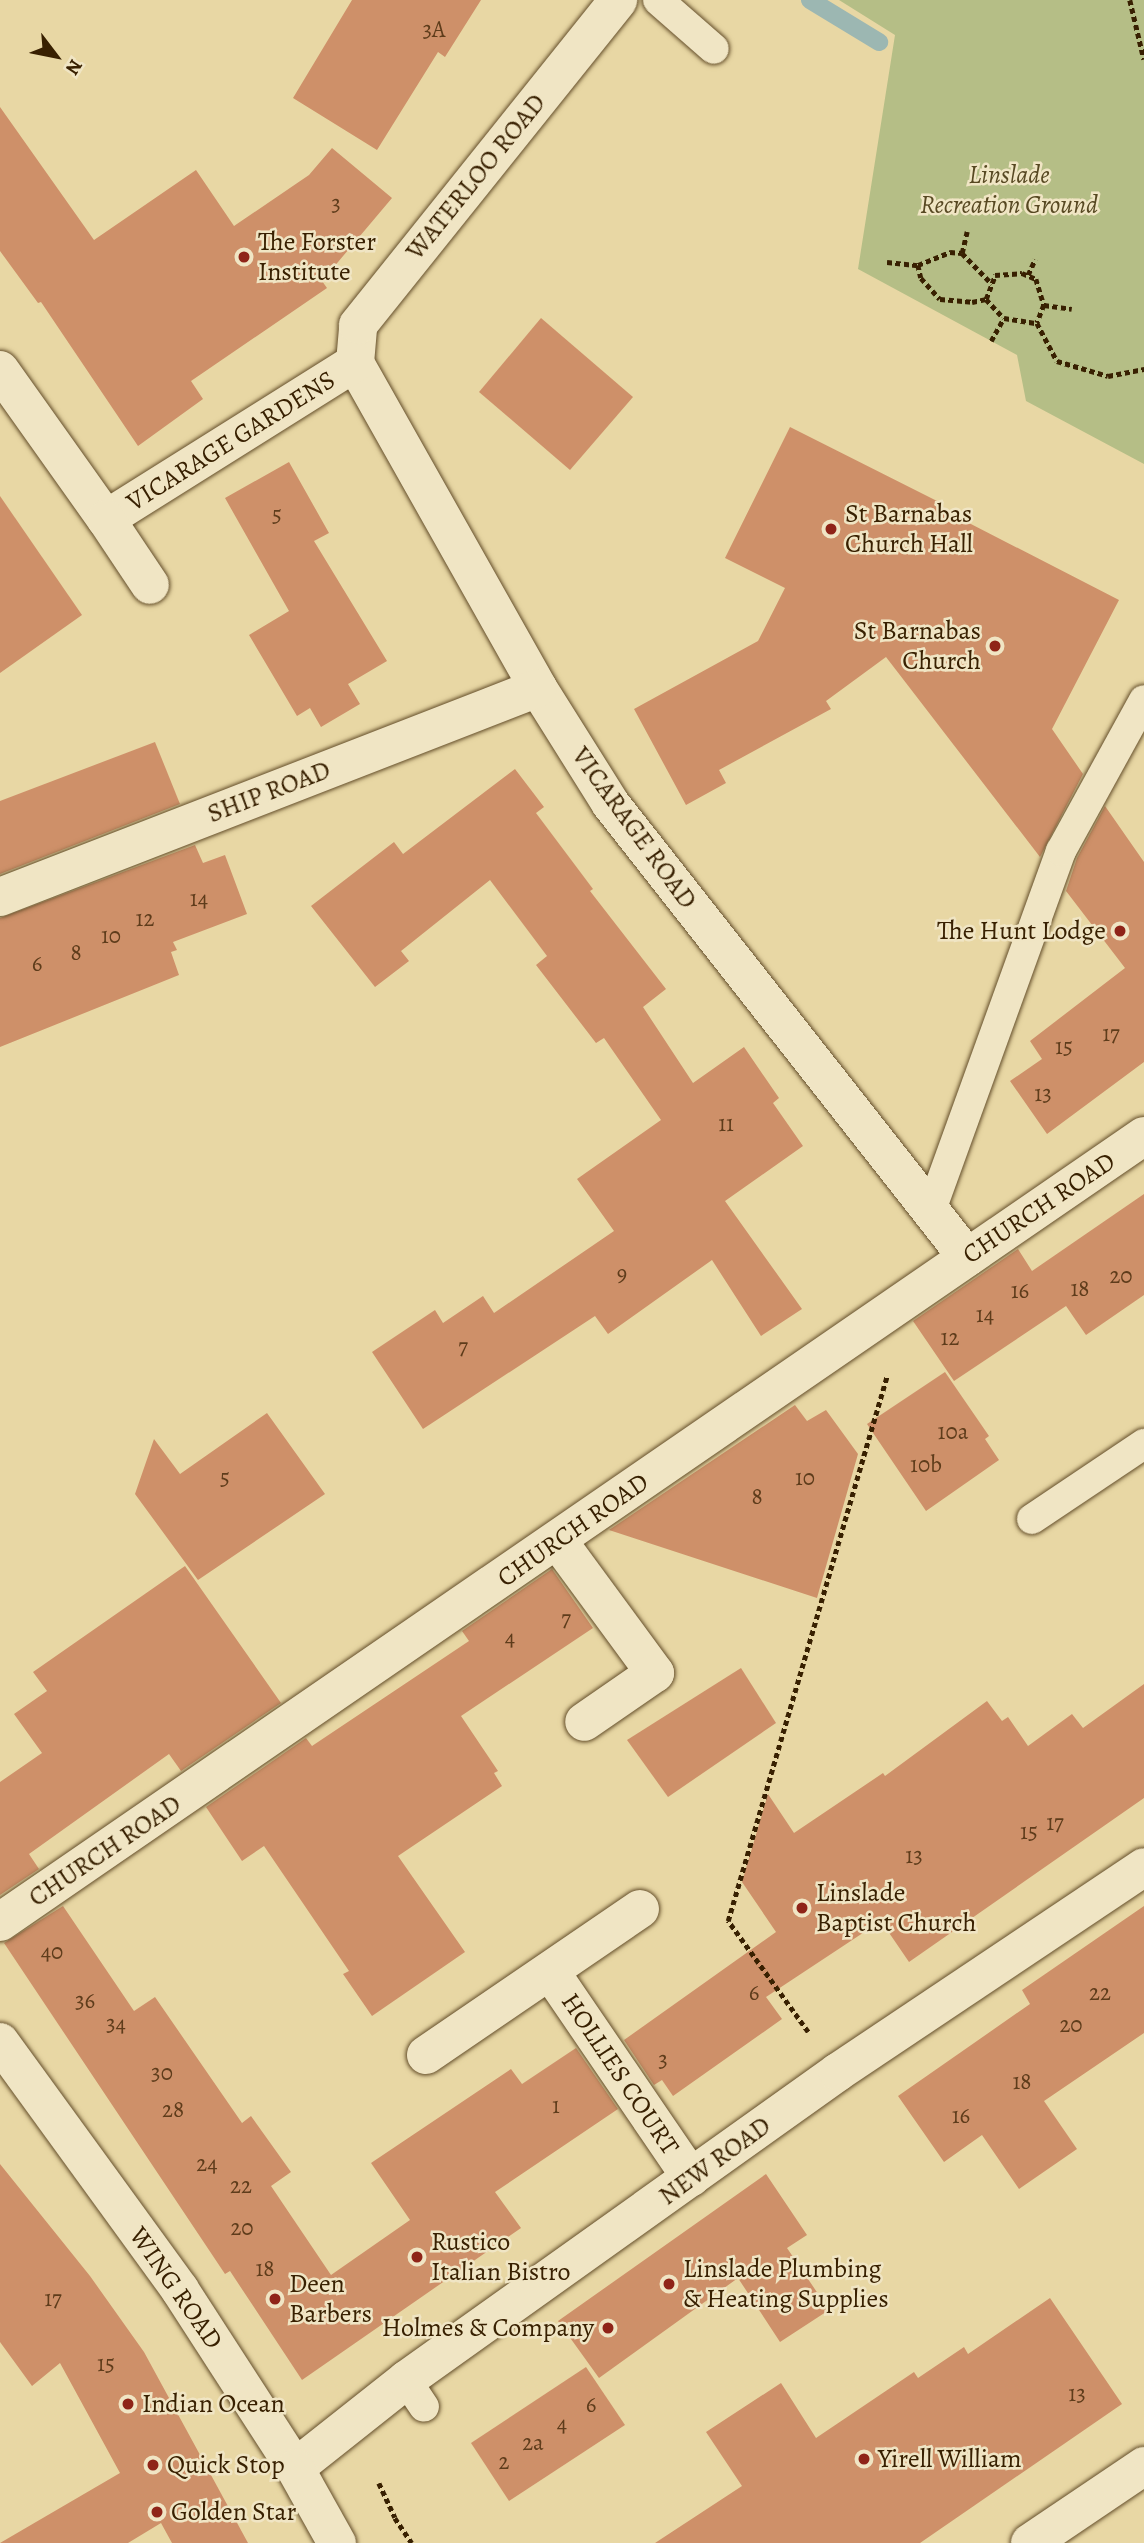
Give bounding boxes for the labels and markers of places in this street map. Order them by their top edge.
place label: The Forster Institute [258,226,376,288]
marker: The Forster Institute [236,249,252,265]
place label: St Barnabas Church Hall [845,498,973,560]
marker: St Barnabas Church Hall [823,521,839,537]
place label: St Barnabas Church [854,615,981,676]
marker: St Barnabas Church [987,638,1003,654]
place label: The Hunt Lodge [937,915,1106,947]
marker: The Hunt Lodge [1112,923,1128,939]
place label: Linslade Baptist Church [816,1877,976,1938]
marker: Linslade Baptist Church [794,1900,810,1916]
place label: Rustico Italian Bistro [431,2226,571,2288]
marker: Rustico Italian Bistro [409,2249,425,2265]
place label: Linslade Plumbing & Heating Supplies [683,2253,889,2314]
place label: Deen Barbers [289,2268,372,2330]
marker: Linslade Plumbing & Heating Supplies [661,2276,677,2292]
marker: Deen Barbers [267,2291,283,2307]
place label: Holmes & Company [382,2312,594,2344]
marker: Holmes & Company [600,2320,616,2336]
place label: Indian Ocean [142,2388,285,2420]
marker: Indian Ocean [120,2396,136,2412]
place label: Yirell William [878,2443,1022,2475]
place label: Quick Stop [167,2449,285,2481]
marker: Yirell William [856,2451,872,2467]
marker: Quick Stop [145,2457,161,2473]
place label: Golden Star [171,2496,297,2528]
marker: Golden Star [149,2504,165,2520]

